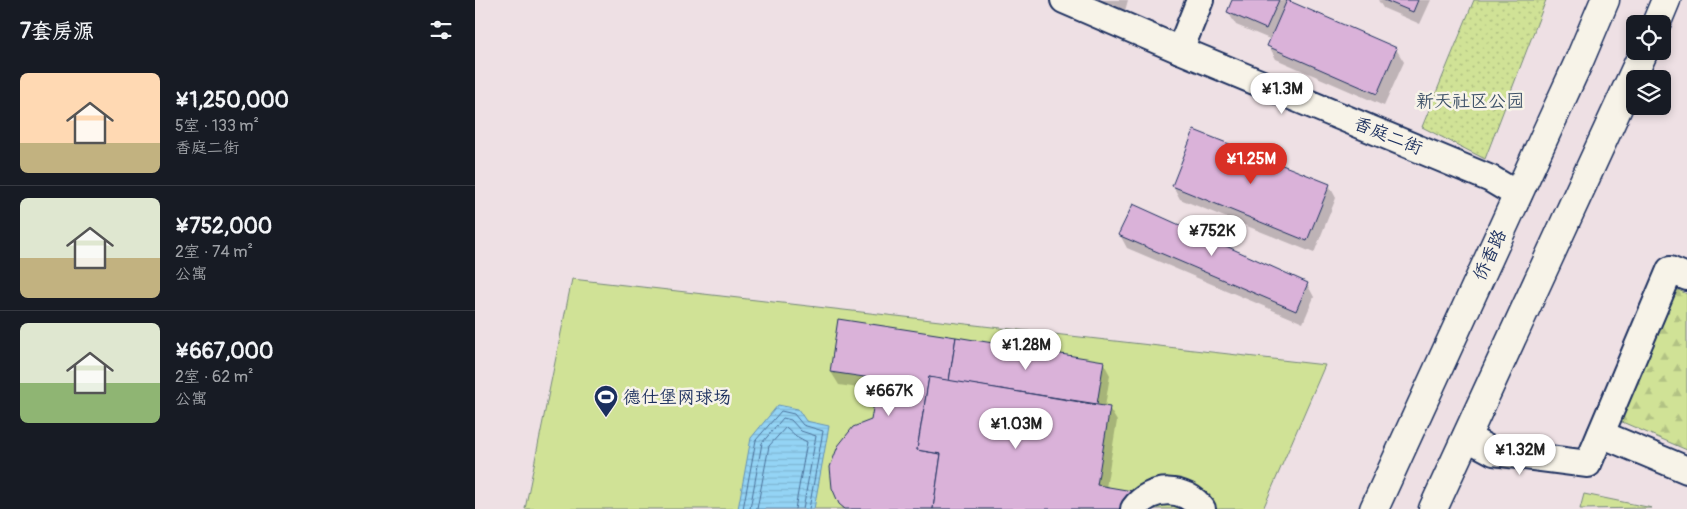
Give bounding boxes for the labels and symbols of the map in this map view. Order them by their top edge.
pin: ¥1.3M [1247,72,1317,115]
park label: 新天社区公园 [1416,90,1524,113]
street label: 香庭二街 [1350,112,1426,160]
pin: ¥1.25M [1210,142,1292,185]
pin: ¥752K [1177,214,1247,257]
street label: 侨香路 [1468,226,1512,284]
pin: ¥1.28M [985,328,1067,371]
pin: ¥667K [854,374,924,417]
sports icon: 德仕堡网球场 [593,384,619,418]
place label: 德仕堡网球场 [623,386,731,409]
pin: ¥1.03M [975,408,1057,450]
pin: ¥1.32M [1479,434,1561,476]

